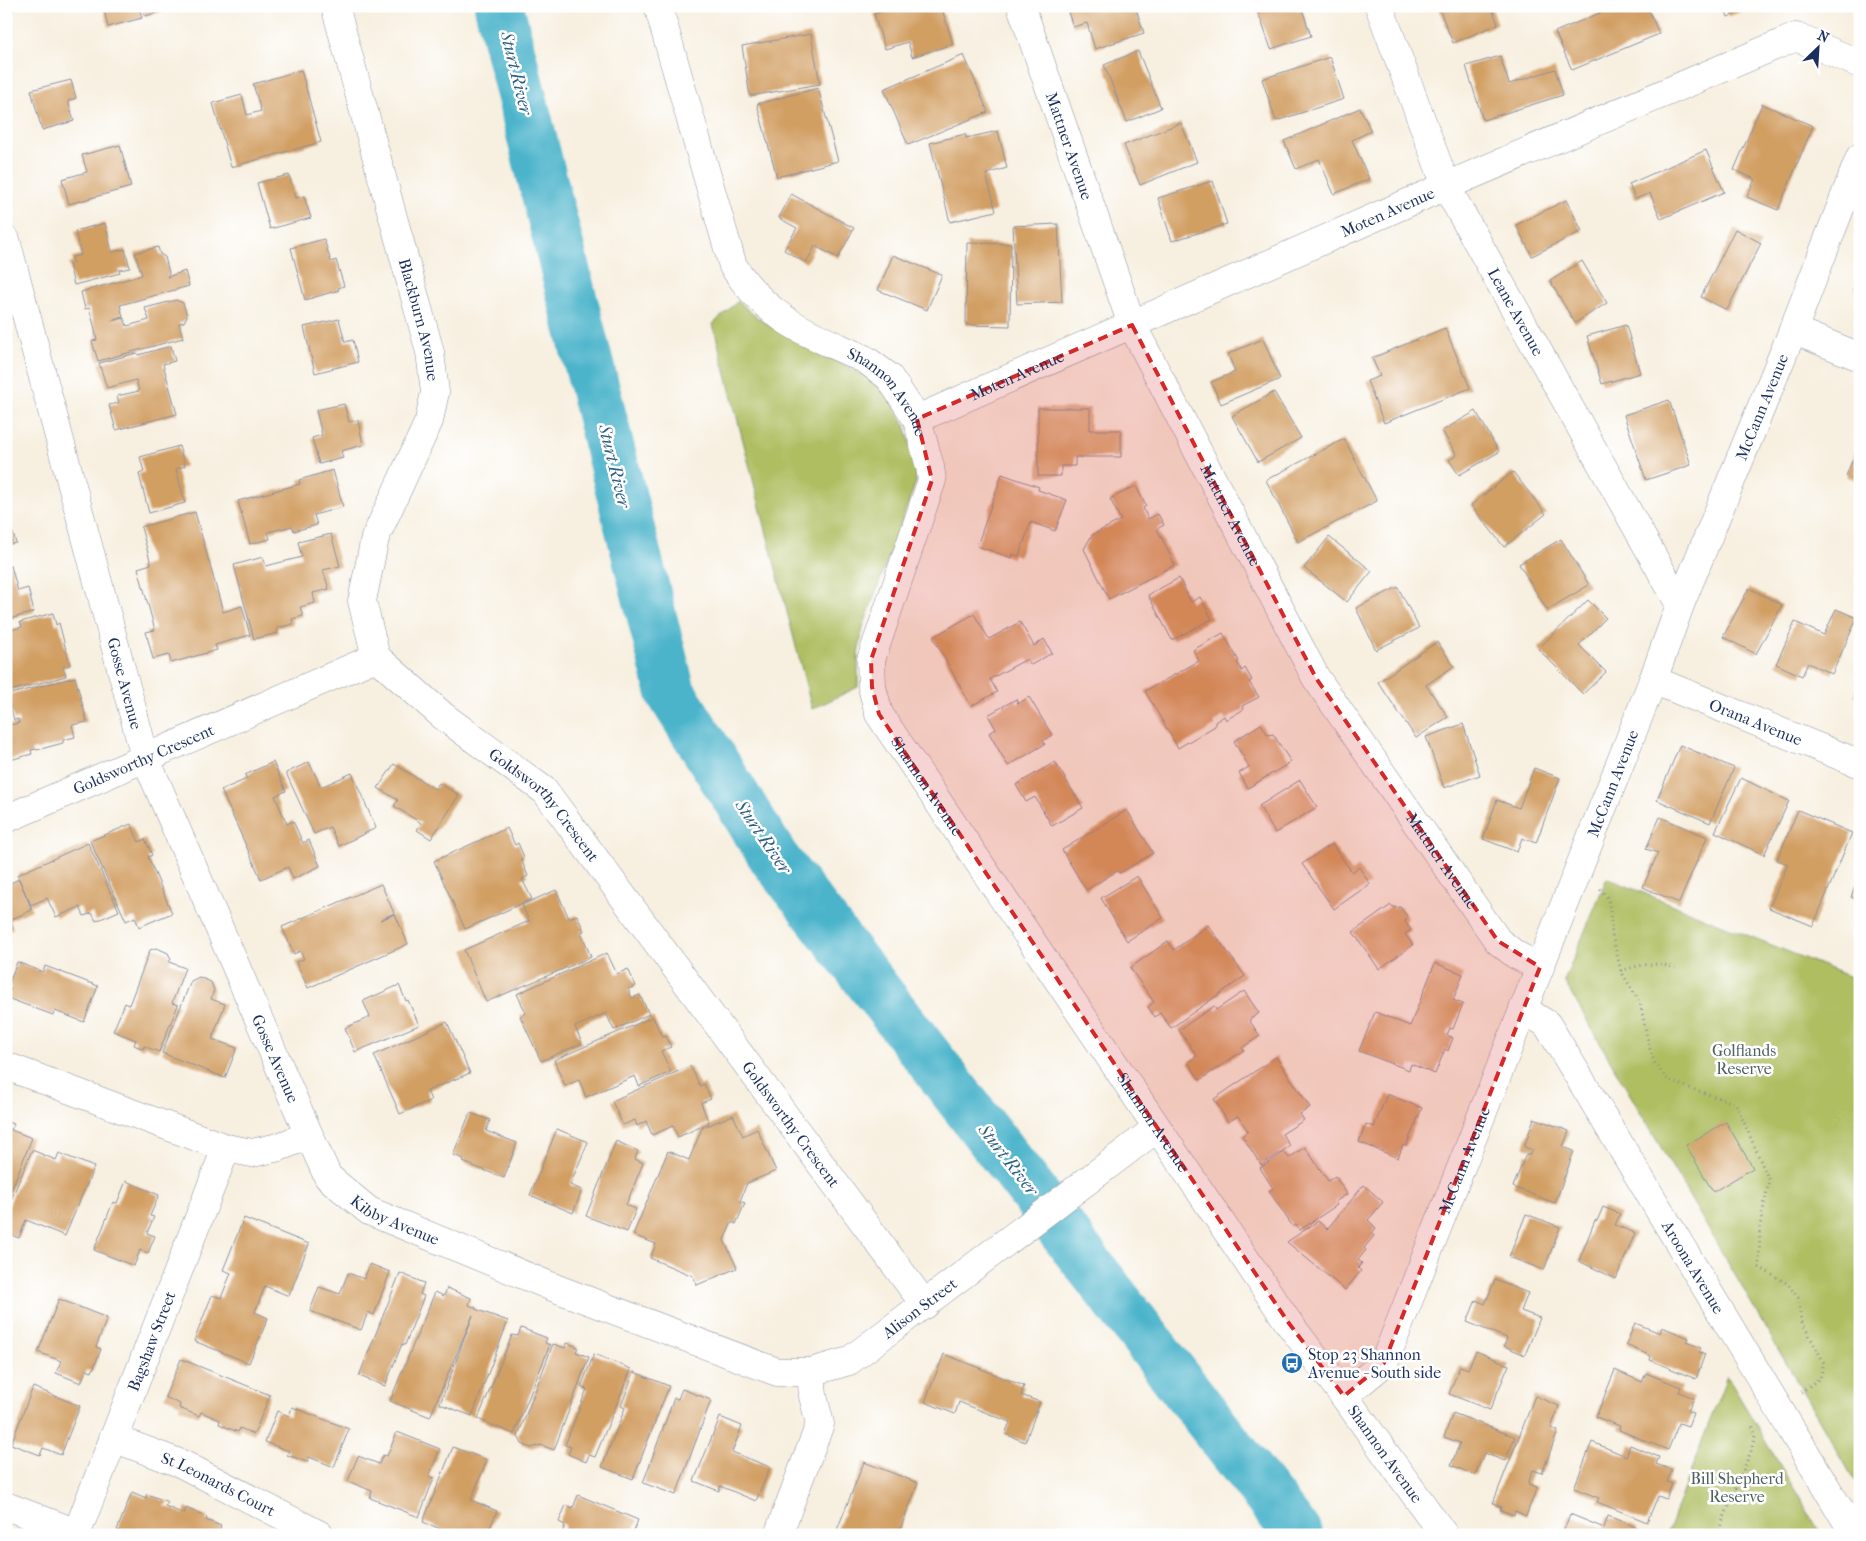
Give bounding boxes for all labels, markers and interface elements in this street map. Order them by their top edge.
north arrow [1794,22,1844,72]
text: N [1815,27,1832,47]
water label: Sturt River [495,28,537,119]
street label: Mattner Avenue [1042,90,1097,202]
street label: Moten Avenue [1338,183,1437,241]
street label: Blackburn Avenue [395,256,443,382]
street label: Leane Avenue [1484,265,1548,359]
street label: Shannon Avenue [845,343,931,438]
street label: Moten Avenue [967,346,1067,404]
street label: McCann Avenue [1731,351,1792,463]
water label: Sturt River [593,421,635,512]
street label: Mattner Avenue [1197,461,1265,569]
street label: Gosse Avenue [104,635,147,731]
street label: Orana Avenue [1707,694,1805,749]
street label: Goldsworthy Crescent [70,720,217,798]
street label: McCann Avenue [1583,727,1642,839]
street label: Shannon Avenue [887,733,968,839]
street label: Goldsworthy Crescent [485,744,603,865]
water label: Sturt River [730,795,797,880]
street label: Mattner Avenue [1403,809,1482,912]
street label: Gosse Avenue [248,1011,303,1106]
park label: Golflands Reserve [1712,1041,1776,1078]
street label: Goldsworthy Crescent [738,1057,844,1191]
street label: Shannon Avenue [1113,1069,1194,1175]
street label: McCann Avenue [1434,1104,1494,1216]
water label: Sturt River [973,1119,1044,1201]
street label: Kibby Avenue [347,1190,442,1249]
street label: Aroona Avenue [1658,1216,1729,1317]
street label: Alison Street [878,1273,961,1343]
street label: Bagshaw Street [123,1288,179,1394]
place label: Stop 23 Shannon Avenue - South side [1307,1345,1441,1382]
bus stop icon: Stop 23 Shannon Avenue - South side [1280,1351,1304,1375]
street label: Shannon Avenue [1344,1401,1427,1506]
street label: St Leonards Court [159,1448,279,1520]
park label: Bill Shepherd Reserve [1690,1469,1784,1506]

